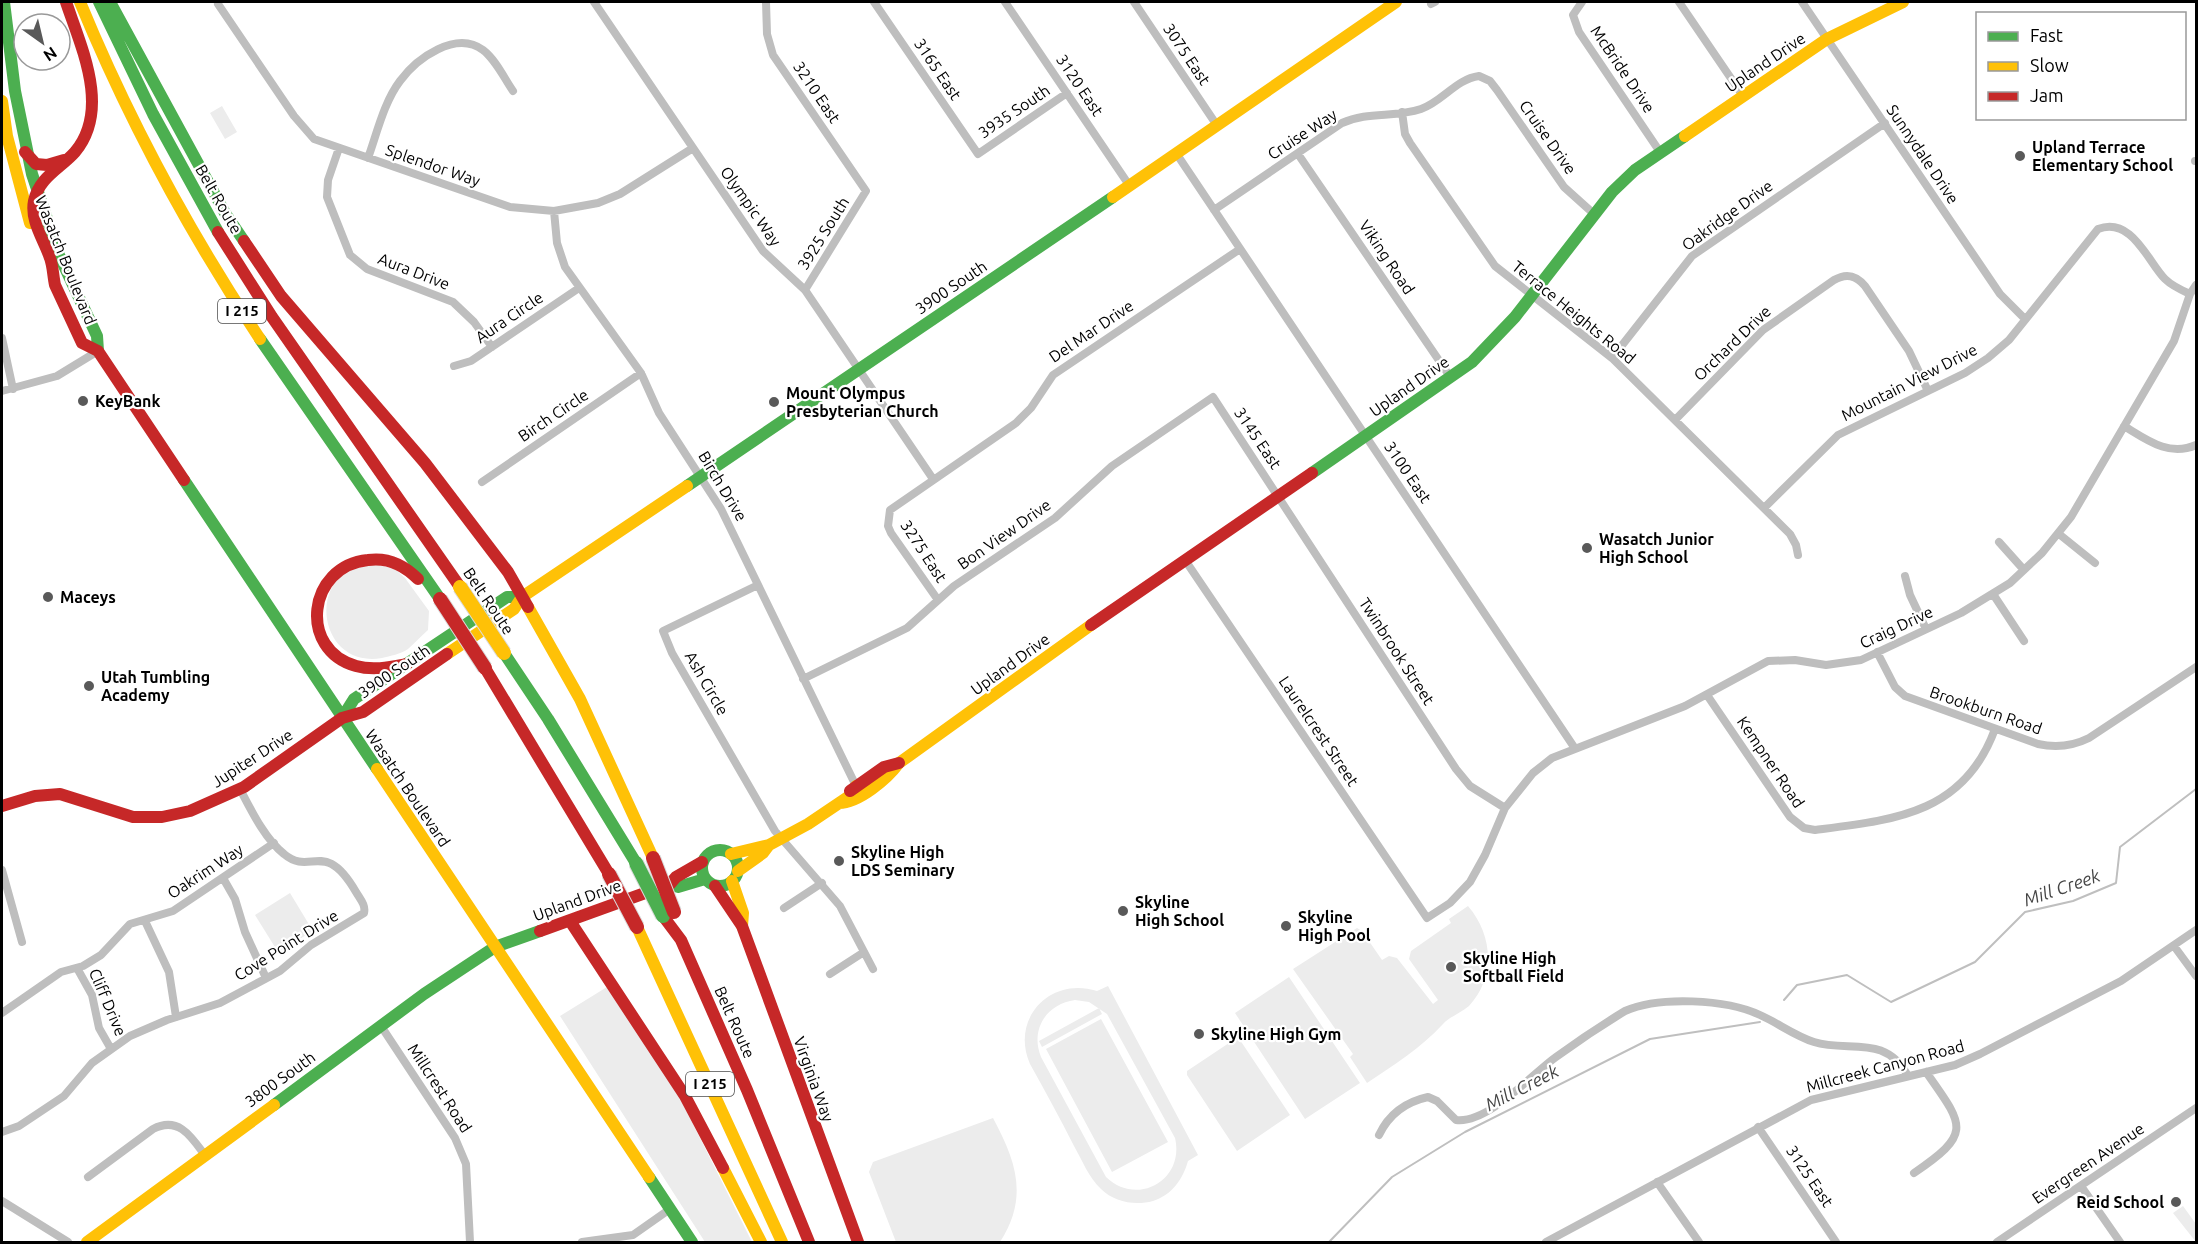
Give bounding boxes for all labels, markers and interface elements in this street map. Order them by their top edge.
north arrow [12,12,72,72]
legend [1976,12,2186,120]
street label: 3075 East [1160,20,1214,89]
street label: McBride Drive [1587,22,1659,116]
text: Fast [2030,25,2063,45]
street label: Upland Drive [1722,29,1808,95]
street label: 3165 East [911,35,965,104]
text: N [40,44,60,65]
street label: 3120 East [1053,51,1107,120]
text: Slow [2030,55,2069,75]
street label: 3210 East [790,58,844,127]
street label: 3935 South [975,81,1053,141]
text: Jam [2030,85,2064,105]
street label: Cruise Drive [1516,97,1580,177]
street label: Sunnydale Drive [1883,101,1963,207]
street label: Cruise Way [1264,105,1340,163]
place label: Upland Terrace Elementary School [2032,138,2173,174]
street label: Splendor Way [383,140,483,190]
marker: Upland Terrace Elementary School [2013,149,2027,163]
street label: Belt Route [192,161,246,237]
street label: Olympic Way [717,163,785,249]
street label: Oakridge Drive [1678,176,1776,254]
street label: Wasatch Boulevard [32,193,100,327]
street label: 3925 South [794,193,852,273]
street label: Viking Road [1356,217,1418,297]
street label: Aura Drive [376,249,452,293]
street label: 3900 South [912,257,990,317]
street label: Terrace Heights Road [1509,257,1639,367]
street label: Aura Circle [472,288,546,346]
street label: Del Mar Drive [1045,296,1137,366]
road number: I 215 [218,299,266,323]
street label: Orchard Drive [1690,302,1774,384]
street label: Mountain View Drive [1838,340,1980,424]
street label: Upland Drive [1366,352,1452,420]
place label: Mount Olympus Presbyterian Church [786,384,939,420]
street label: Birch Circle [515,385,591,445]
place label: KeyBank [95,392,160,410]
marker: KeyBank [76,394,90,408]
marker: Mount Olympus Presbyterian Church [767,395,781,409]
street label: 3145 East [1231,404,1285,473]
street label: 3100 East [1381,438,1435,507]
street label: Birch Drive [695,448,751,524]
street label: Bon View Drive [954,495,1054,573]
street label: 3275 East [897,517,951,586]
place label: Wasatch Junior High School [1599,530,1714,566]
marker: Wasatch Junior High School [1580,541,1594,555]
street label: Belt Route [460,564,518,638]
place label: Maceys [60,588,116,606]
marker: Maceys [41,590,55,604]
street label: Twinbrook Street [1356,594,1439,708]
street label: Craig Drive [1857,602,1935,652]
street label: Upland Drive [967,629,1053,699]
street label: 3900 South [355,641,433,701]
street label: Ash Circle [682,648,732,718]
place label: Utah Tumbling Academy [101,668,210,704]
street label: Laurelcrest Street [1276,673,1363,790]
marker: Utah Tumbling Academy [82,679,96,693]
street label: Brookburn Road [1928,682,2044,738]
street label: Kempner Road [1734,713,1808,811]
street label: Jupiter Drive [208,725,296,791]
street label: Wasatch Boulevard [362,726,454,850]
street label: Oakrim Way [164,840,246,902]
place label: Skyline High LDS Seminary [851,843,955,879]
marker: Skyline High LDS Seminary [832,854,846,868]
water label: Mill Creek [2021,864,2103,909]
street label: Upland Drive [530,876,624,924]
place label: Skyline High School [1135,893,1224,929]
marker: Skyline High School [1116,904,1130,918]
street label: Cove Point Drive [231,906,341,984]
place label: Skyline High Pool [1298,908,1371,944]
marker: Skyline High Pool [1279,919,1293,933]
place label: Skyline High Softball Field [1463,949,1564,985]
marker: Skyline High Softball Field [1444,960,1458,974]
street label: Cliff Drive [86,966,130,1038]
street label: Belt Route [711,983,759,1061]
place label: Skyline High Gym [1211,1025,1341,1043]
marker: Skyline High Gym [1192,1027,1206,1041]
street label: Virginia Way [790,1034,838,1124]
street label: Millcreek Canyon Road [1804,1036,1966,1096]
street label: Millcrest Road [405,1040,475,1136]
street label: 3800 South [242,1048,318,1110]
water label: Mill Creek [1482,1060,1562,1114]
road number: I 215 [686,1072,734,1096]
street label: Evergreen Avenue [2029,1119,2147,1207]
street label: 3125 East [1783,1142,1837,1211]
place label: Reid School [2076,1193,2164,1211]
marker: Reid School [2169,1195,2183,1209]

